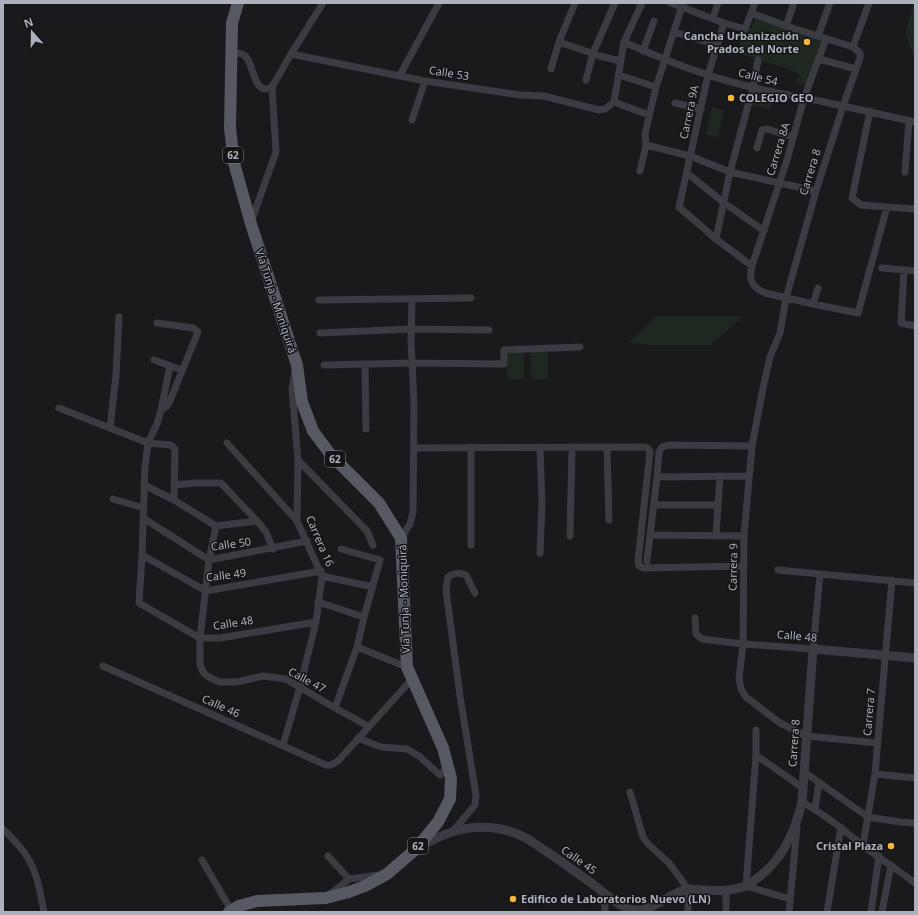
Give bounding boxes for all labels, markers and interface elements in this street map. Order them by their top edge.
north arrow [12,12,52,52]
text: N [22,14,35,31]
place label: Cancha Urbanización Prados del Norte [684,28,799,56]
marker: Cancha Urbanización Prados del Norte [802,37,812,47]
street label: Calle 53 [428,62,470,83]
street label: Calle 54 [737,64,780,89]
street label: Carrera 9A [675,83,702,140]
place label: COLEGIO GEO [739,90,814,105]
marker: COLEGIO GEO [726,93,736,103]
street label: Carrera 8A [762,120,793,177]
road number: 62 [223,147,243,163]
street label: Carrera 8 [795,147,824,197]
street label: Vía Tunja - Moniquirá [252,247,300,355]
road number: 62 [325,451,345,467]
street label: Carrera 16 [303,513,338,569]
street label: Calle 50 [210,533,252,554]
street label: Carrera 9 [725,543,740,591]
street label: Vía Tunja - Moniquirá [394,544,413,654]
street label: Calle 49 [205,565,247,584]
street label: Calle 48 [212,612,254,633]
street label: Calle 48 [776,626,818,645]
street label: Calle 47 [286,663,329,696]
street label: Carrera 7 [859,687,878,736]
street label: Calle 46 [200,690,243,721]
street label: Carrera 8 [784,719,803,767]
road number: 62 [408,838,428,854]
place label: Cristal Plaza [816,838,883,853]
marker: Cristal Plaza [886,841,896,851]
street label: Calle 45 [558,842,600,877]
place label: Edifico de Laboratorios Nuevo (LN) [521,891,711,906]
marker: Edifico de Laboratorios Nuevo (LN) [508,894,518,904]

